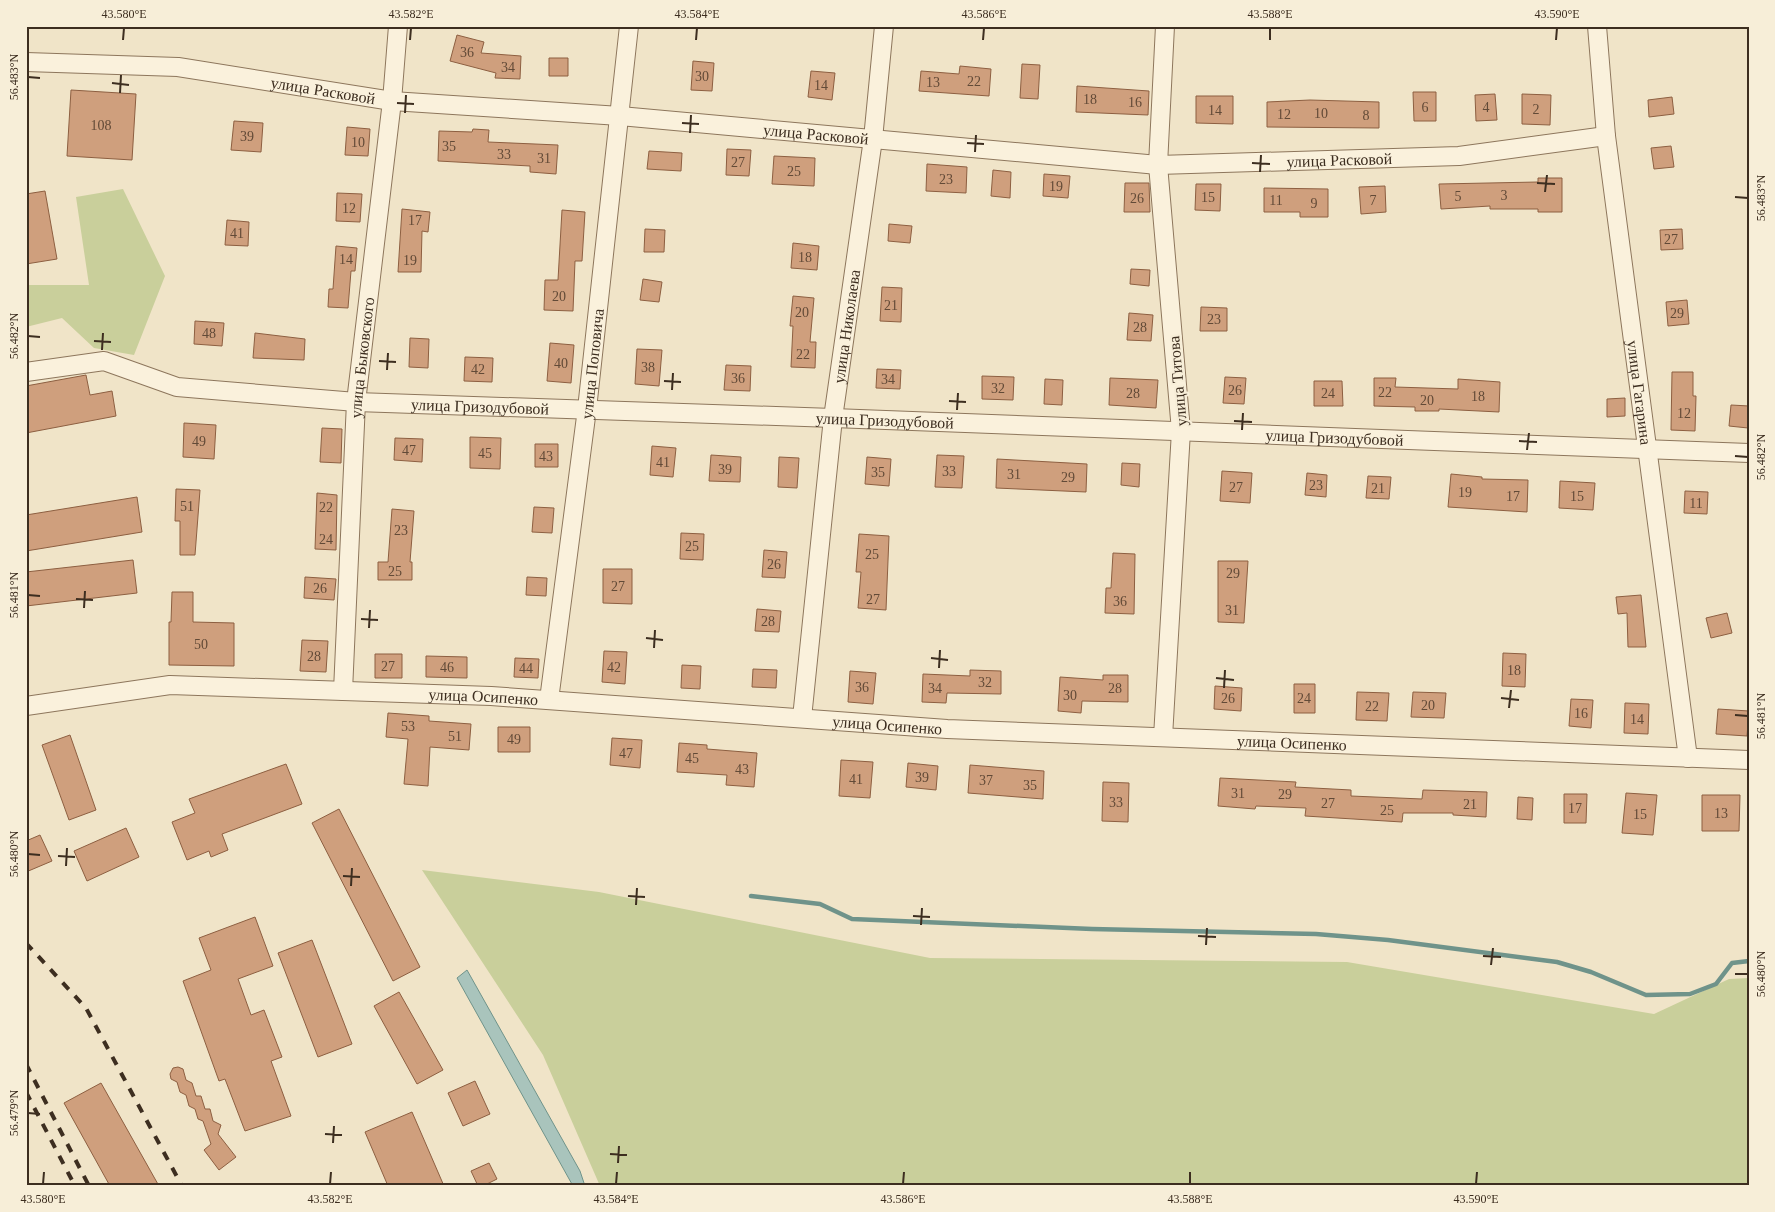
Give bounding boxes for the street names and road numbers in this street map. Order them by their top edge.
street label: улица Расковой [269,74,377,107]
street label: улица Расковой [762,121,870,148]
street label: улица Расковой [1286,150,1393,171]
street label: улица Николаева [830,268,863,385]
street label: улица Быковского [347,296,377,419]
street label: улица Поповича [578,308,607,420]
street label: улица Титова [1165,335,1191,427]
street label: улица Гагарина [1623,339,1655,446]
street label: улица Гризодубовой [411,396,550,417]
street label: улица Гризодубовой [815,409,955,432]
street label: улица Гризодубовой [1265,427,1404,449]
street label: улица Осипенко [428,686,539,708]
street label: улица Осипенко [832,713,943,738]
street label: улица Осипенко [1237,732,1347,753]

